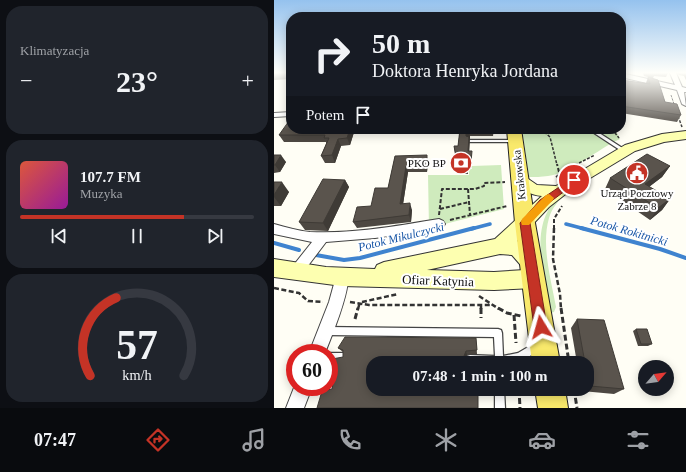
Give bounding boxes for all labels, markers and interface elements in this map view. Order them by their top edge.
icon: right [306,28,358,80]
text: 50 m [372,28,430,59]
text: Klimatyzacja [20,43,89,58]
text: Doktora Henryka Jordana [372,61,558,81]
text: 23° [116,65,158,98]
text: − [20,68,32,93]
text: + [242,68,254,93]
icon: arrive [352,104,374,126]
text: Potem [306,107,344,123]
street label: Krakowska [510,149,528,201]
bank icon: PKO BP [448,150,474,176]
place label: PKO BP [408,157,446,169]
public building icon: Urząd Pocztowy Zabrze 8 [624,160,650,186]
pin [557,163,591,197]
text: 107.7 FM [80,169,141,185]
icon: arrive [563,169,585,191]
text: Muzyka [80,186,123,201]
place label: Urząd Pocztowy Zabrze 8 [600,187,674,212]
water label: Potok Rokitnicki [588,213,669,249]
water label: Potok Mikulczycki [355,220,446,255]
icon: previous [48,225,70,247]
icon: pause [126,225,148,247]
icon: next [204,225,226,247]
street label: Ofiar Katynia [402,272,474,289]
position arrow [520,306,562,348]
text: 57 [116,322,158,368]
speed limit sign: 60 [286,344,338,396]
north arrow [638,360,674,396]
map controls [638,360,674,396]
text: km/h [122,367,152,383]
text: 07:48 · 1 min · 100 m [413,368,548,384]
icon: directions [144,426,172,454]
icon: music [240,426,268,454]
icon: phone [336,426,364,454]
icon: climate [432,426,460,454]
icon: car [528,426,556,454]
icon: filters [624,426,652,454]
text: 07:47 [34,430,76,450]

